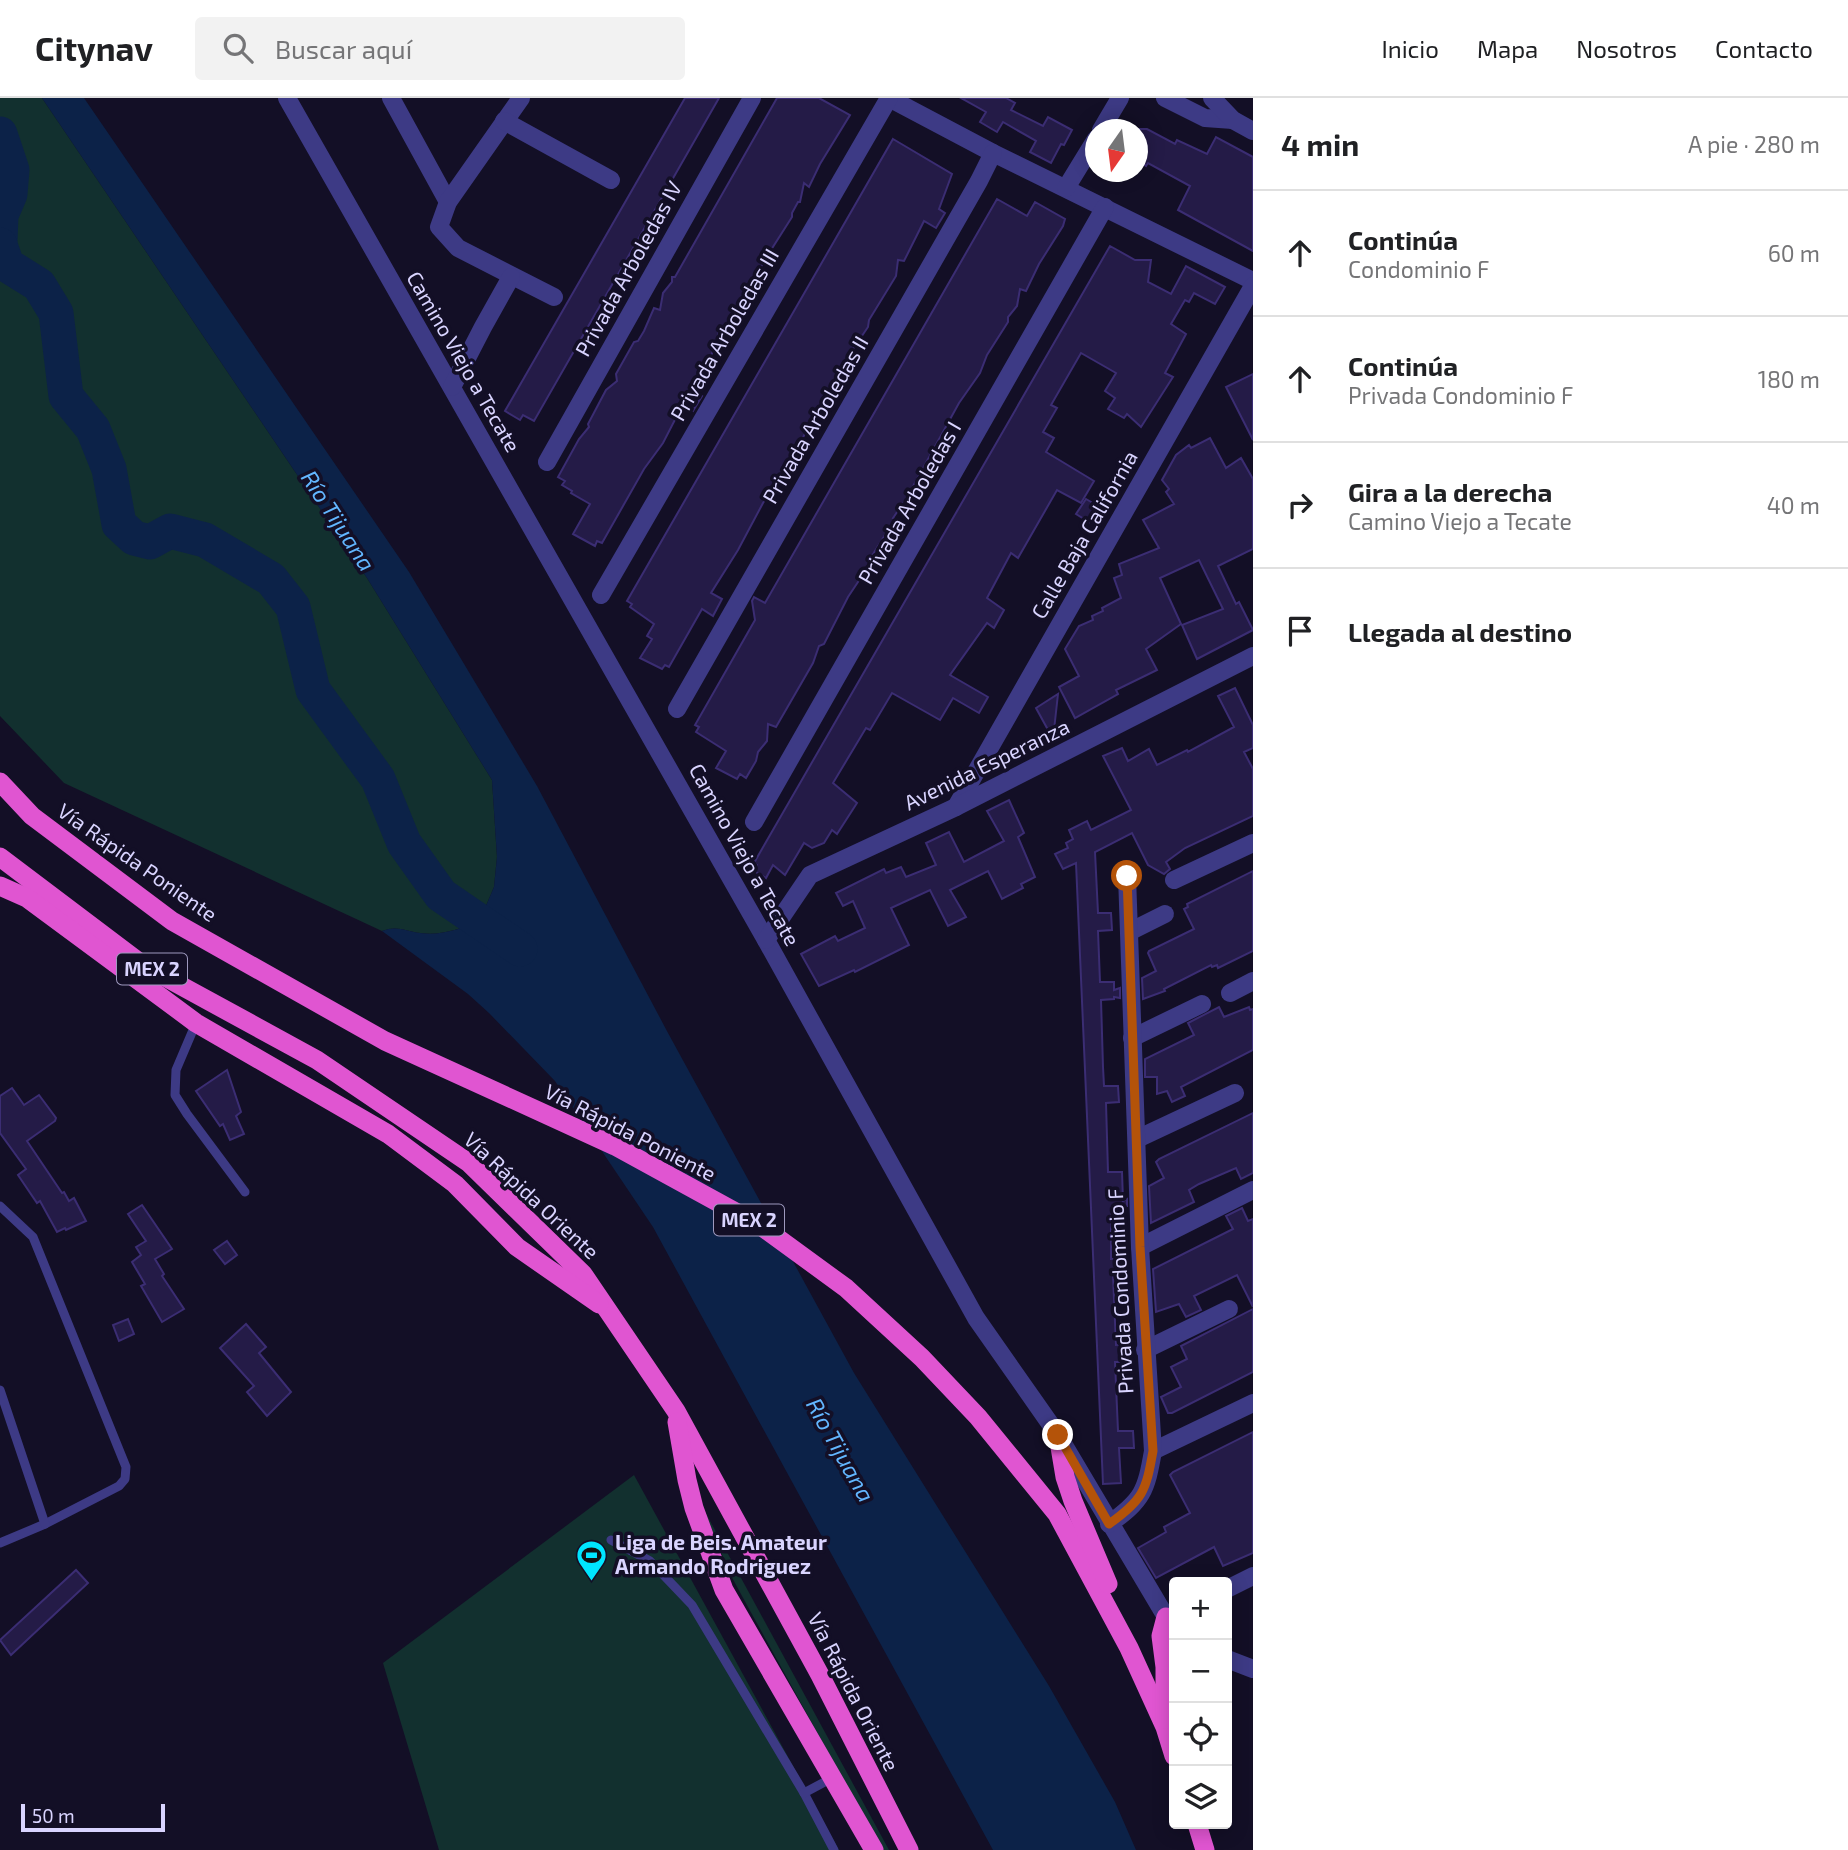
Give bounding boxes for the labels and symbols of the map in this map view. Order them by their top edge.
north arrow [1085,119,1148,182]
street label: Privada Arboledas IV [569,176,686,360]
street label: Privada Arboledas III [664,244,783,425]
street label: Camino Viejo a Tecate [401,266,526,457]
street label: Privada Arboledas II [757,331,873,507]
street label: Privada Arboledas I [852,416,965,588]
street label: Calle Baja California [1025,446,1143,623]
water label: Río Tijuana [296,465,382,576]
street label: Avenida Esperanza [900,713,1073,815]
street label: Camino Viejo a Tecate [684,759,806,950]
street label: Vía Rápida Poniente [53,797,222,926]
route start [1111,860,1142,891]
road number: MEX 2 [117,954,187,984]
street label: Vía Rápida Poniente [541,1078,720,1186]
street label: Vía Rápida Oriente [460,1126,604,1264]
street label: Privada Condominio F [1102,1188,1137,1395]
road number: MEX 2 [714,1204,784,1236]
water label: Río Tijuana [801,1393,881,1506]
route end [1042,1419,1073,1450]
place label: Liga de Beis. Amateur Armando Rodriguez [615,1529,827,1578]
sports icon: Liga de Beis. Amateur Armando Rodriguez [575,1538,609,1582]
street label: Vía Rápida Oriente [804,1608,905,1775]
scale bar [21,1801,164,1833]

